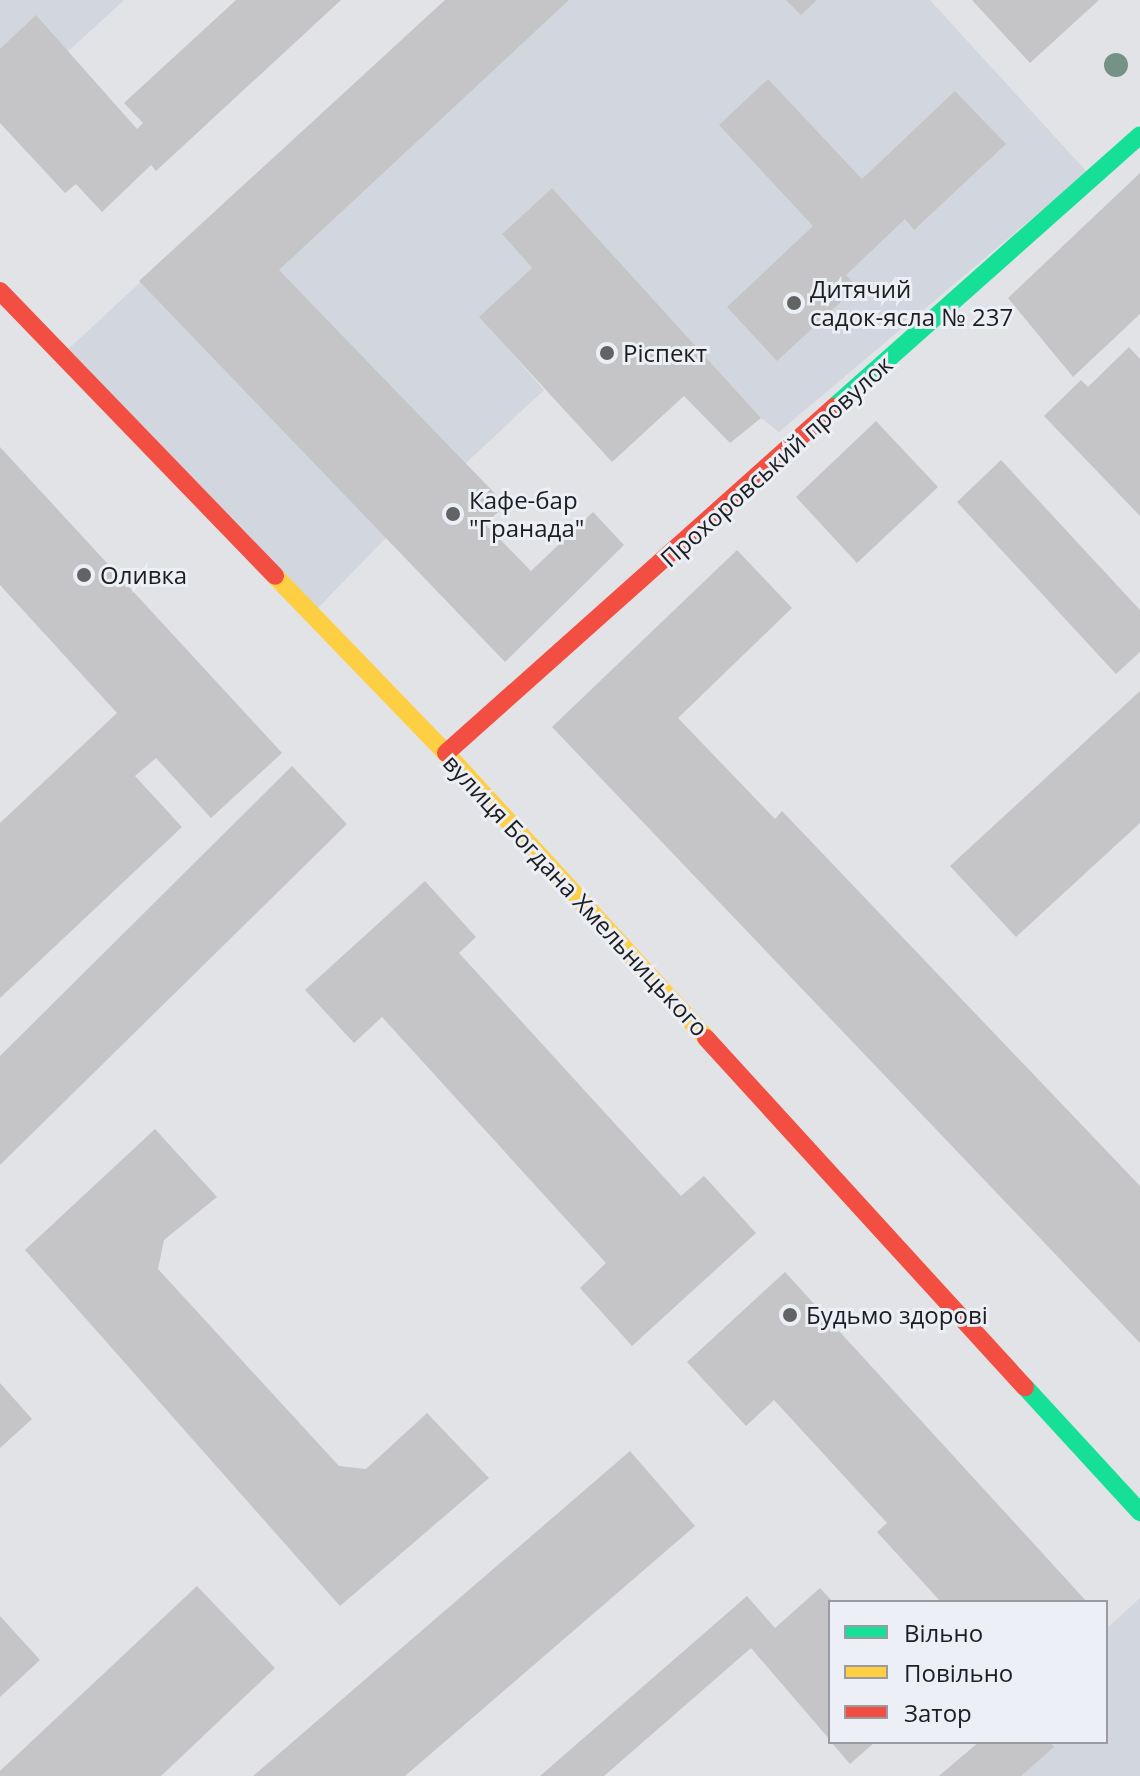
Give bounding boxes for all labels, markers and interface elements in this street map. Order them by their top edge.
place label: Дитячий садок-ясла № 237 [810,275,1013,331]
marker: Дитячий садок-ясла № 237 [785,294,803,312]
place label: Ріспект [623,339,707,367]
marker: Ріспект [598,344,616,362]
street label: Прохоровський провулок [654,349,898,573]
place label: Кафе-бар "Гранада" [469,486,584,542]
marker: Кафе-бар "Гранада" [444,505,462,523]
place label: Оливка [100,561,187,589]
marker: Оливка [75,566,93,584]
street label: вулиця Богдана Хмельницького [438,748,714,1042]
place label: Будьмо здорові [806,1301,988,1329]
marker: Будьмо здорові [781,1306,799,1324]
legend [828,1600,1108,1744]
text: Вільно [904,1616,983,1649]
text: Повільно [904,1656,1013,1689]
text: Затор [904,1696,972,1729]

